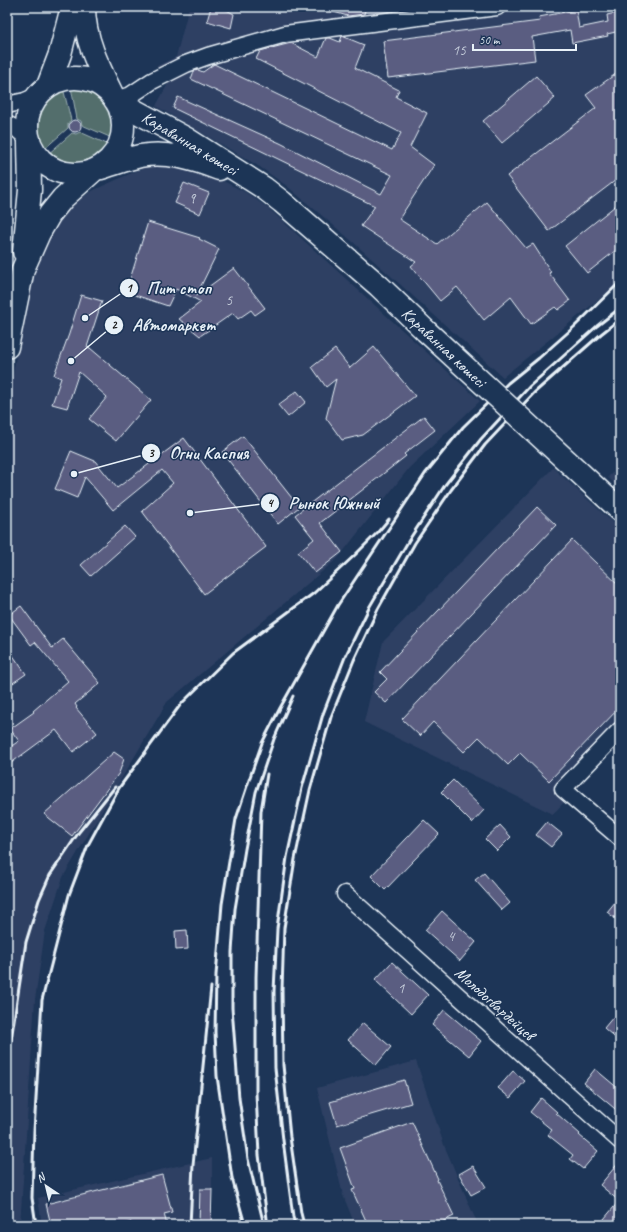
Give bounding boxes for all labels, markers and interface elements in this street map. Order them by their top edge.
scale bar [473,26,576,52]
text: 50 m [479,32,501,48]
house number: 15 [452,41,467,60]
street label: Караванная көшесі [138,107,243,181]
house number: 9 [189,189,197,208]
callout: Пит стоп [119,273,219,303]
text: Пит стоп [147,277,212,299]
text: 1 [126,280,133,296]
house number: 5 [226,291,234,310]
street label: Караванная көшесі [397,303,492,393]
callout: Автомаркет [104,310,224,340]
text: Автомаркет [132,314,217,336]
text: 2 [111,317,118,333]
callout: Огни Каспия [141,438,257,468]
text: Огни Каспия [169,442,250,464]
text: 3 [148,445,155,461]
callout: Рынок Южный [260,488,388,518]
text: Рынок Южный [288,492,381,514]
text: 4 [267,495,274,511]
house number: 4 [448,927,456,946]
street label: Молодогвардейцев [450,962,541,1047]
house number: 1 [398,979,406,998]
north arrow [26,1166,66,1206]
text: N [33,1169,49,1185]

